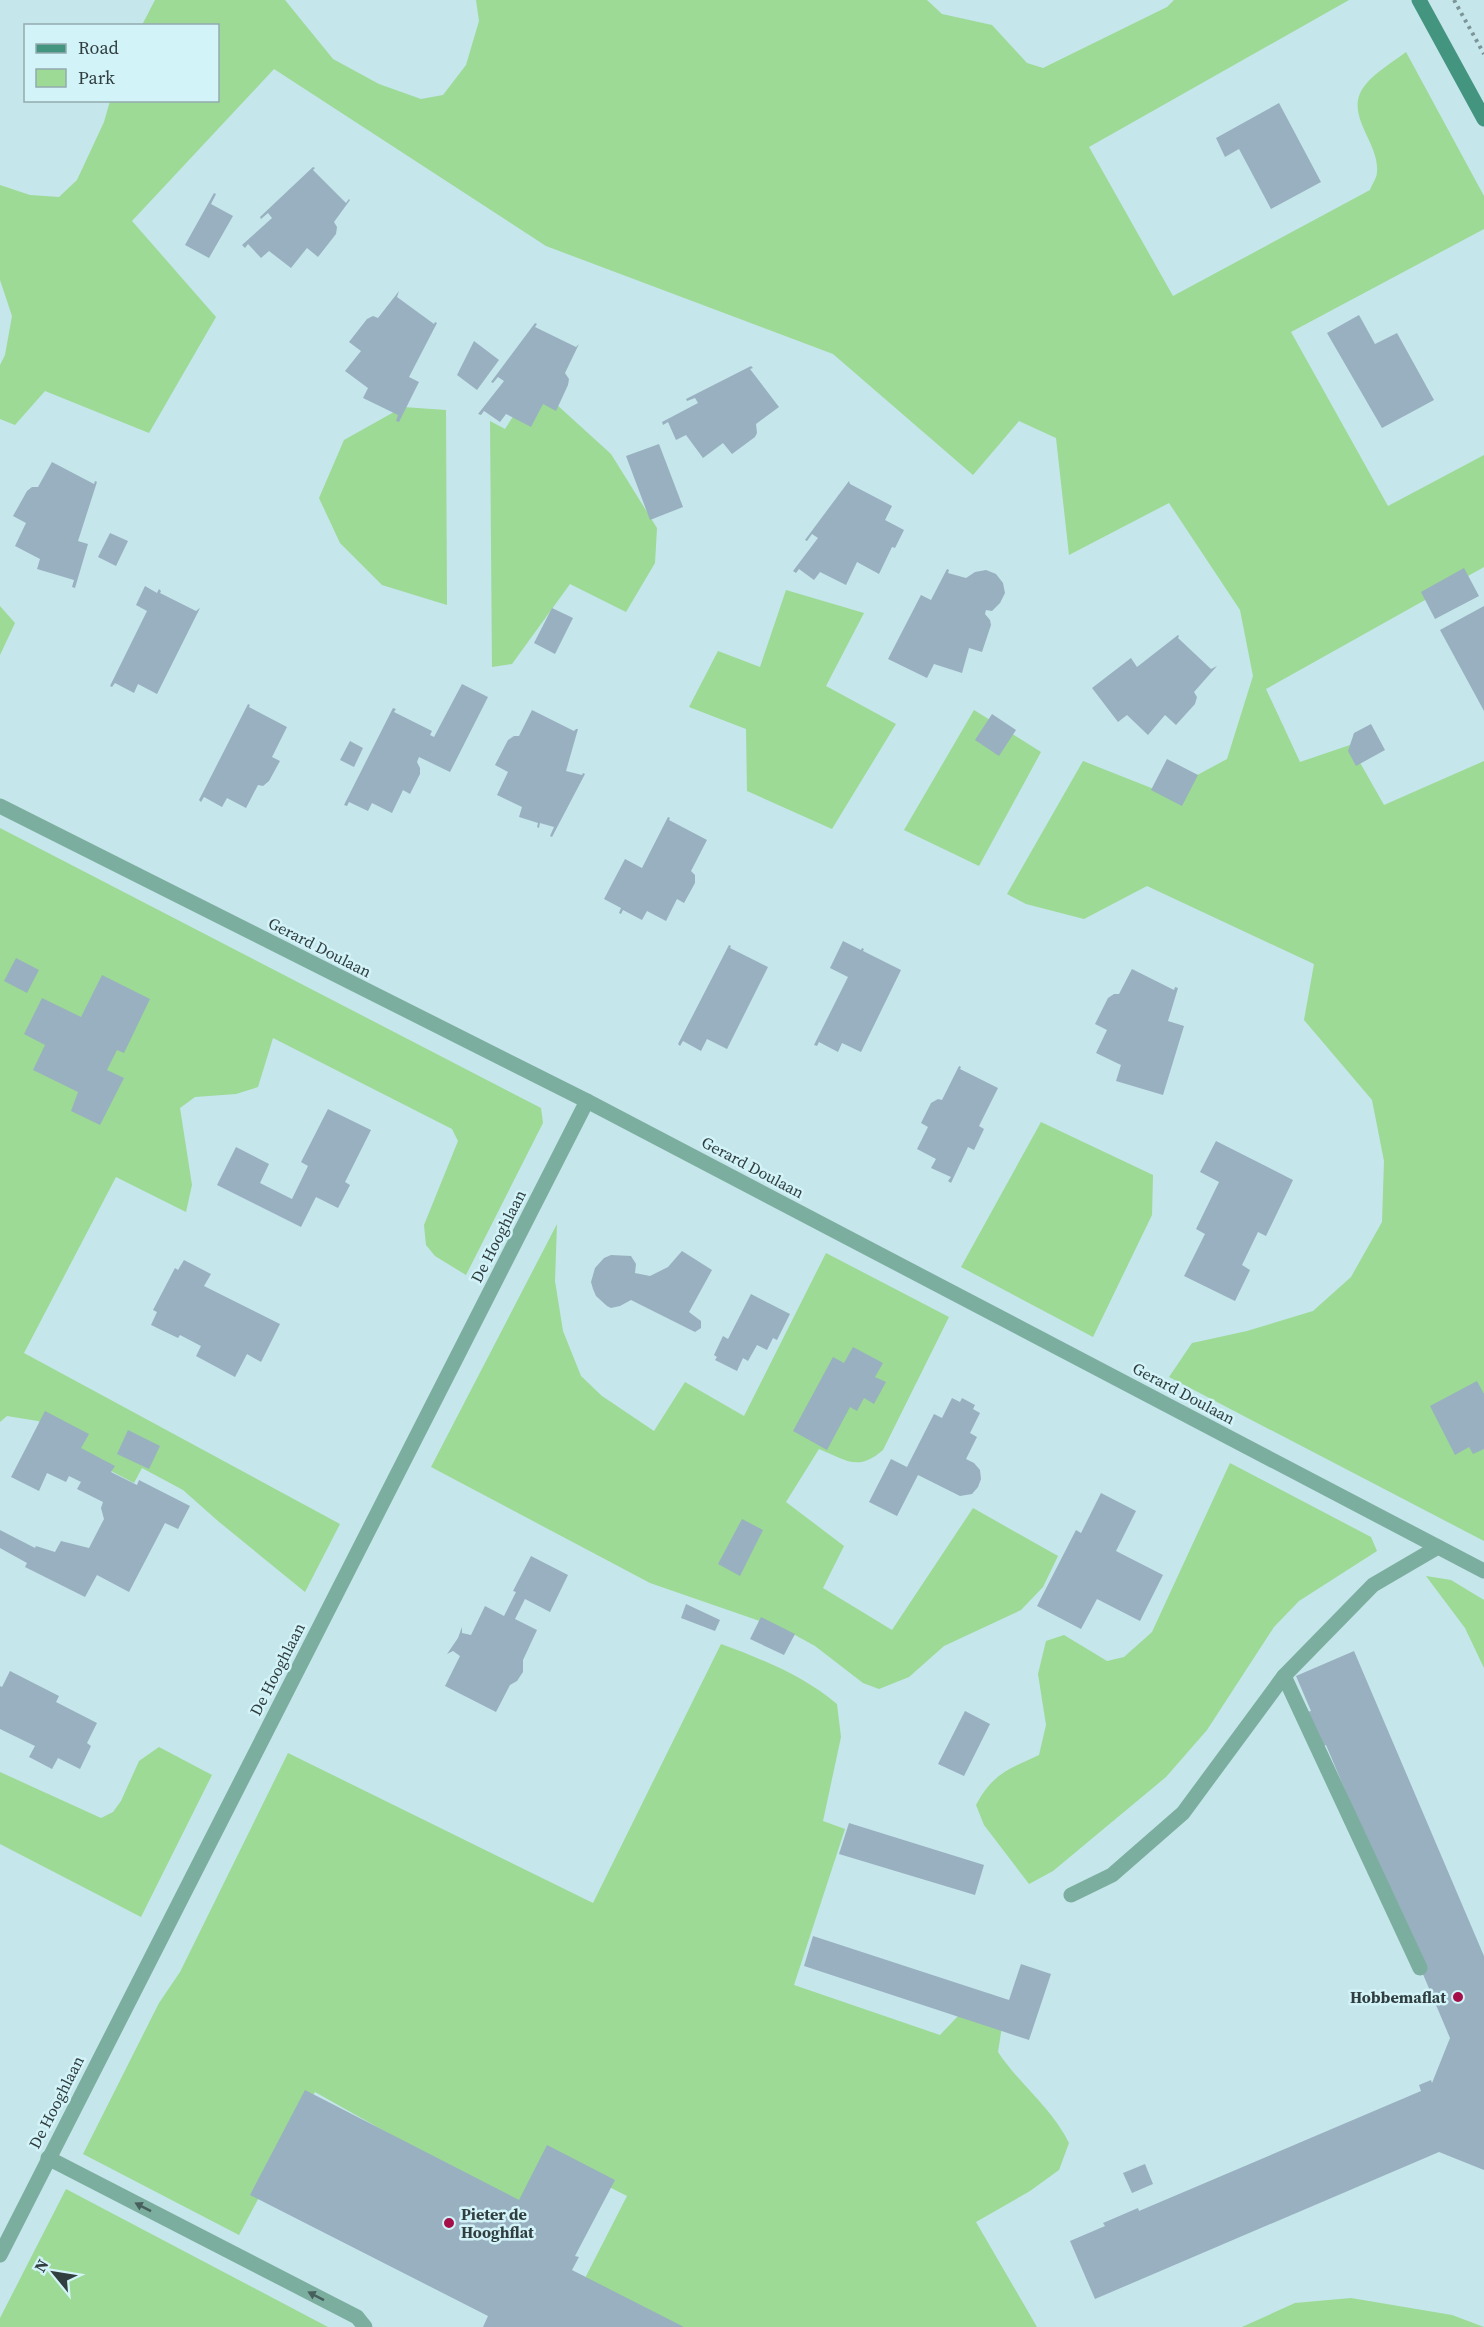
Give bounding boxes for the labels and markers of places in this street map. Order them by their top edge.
place label: Hobbemaflat [1350,1986,1446,2008]
marker: Hobbemaflat [1451,1990,1465,2004]
place label: Pieter de Hooghflat [461,2203,534,2243]
marker: Pieter de Hooghflat [442,2216,456,2230]

